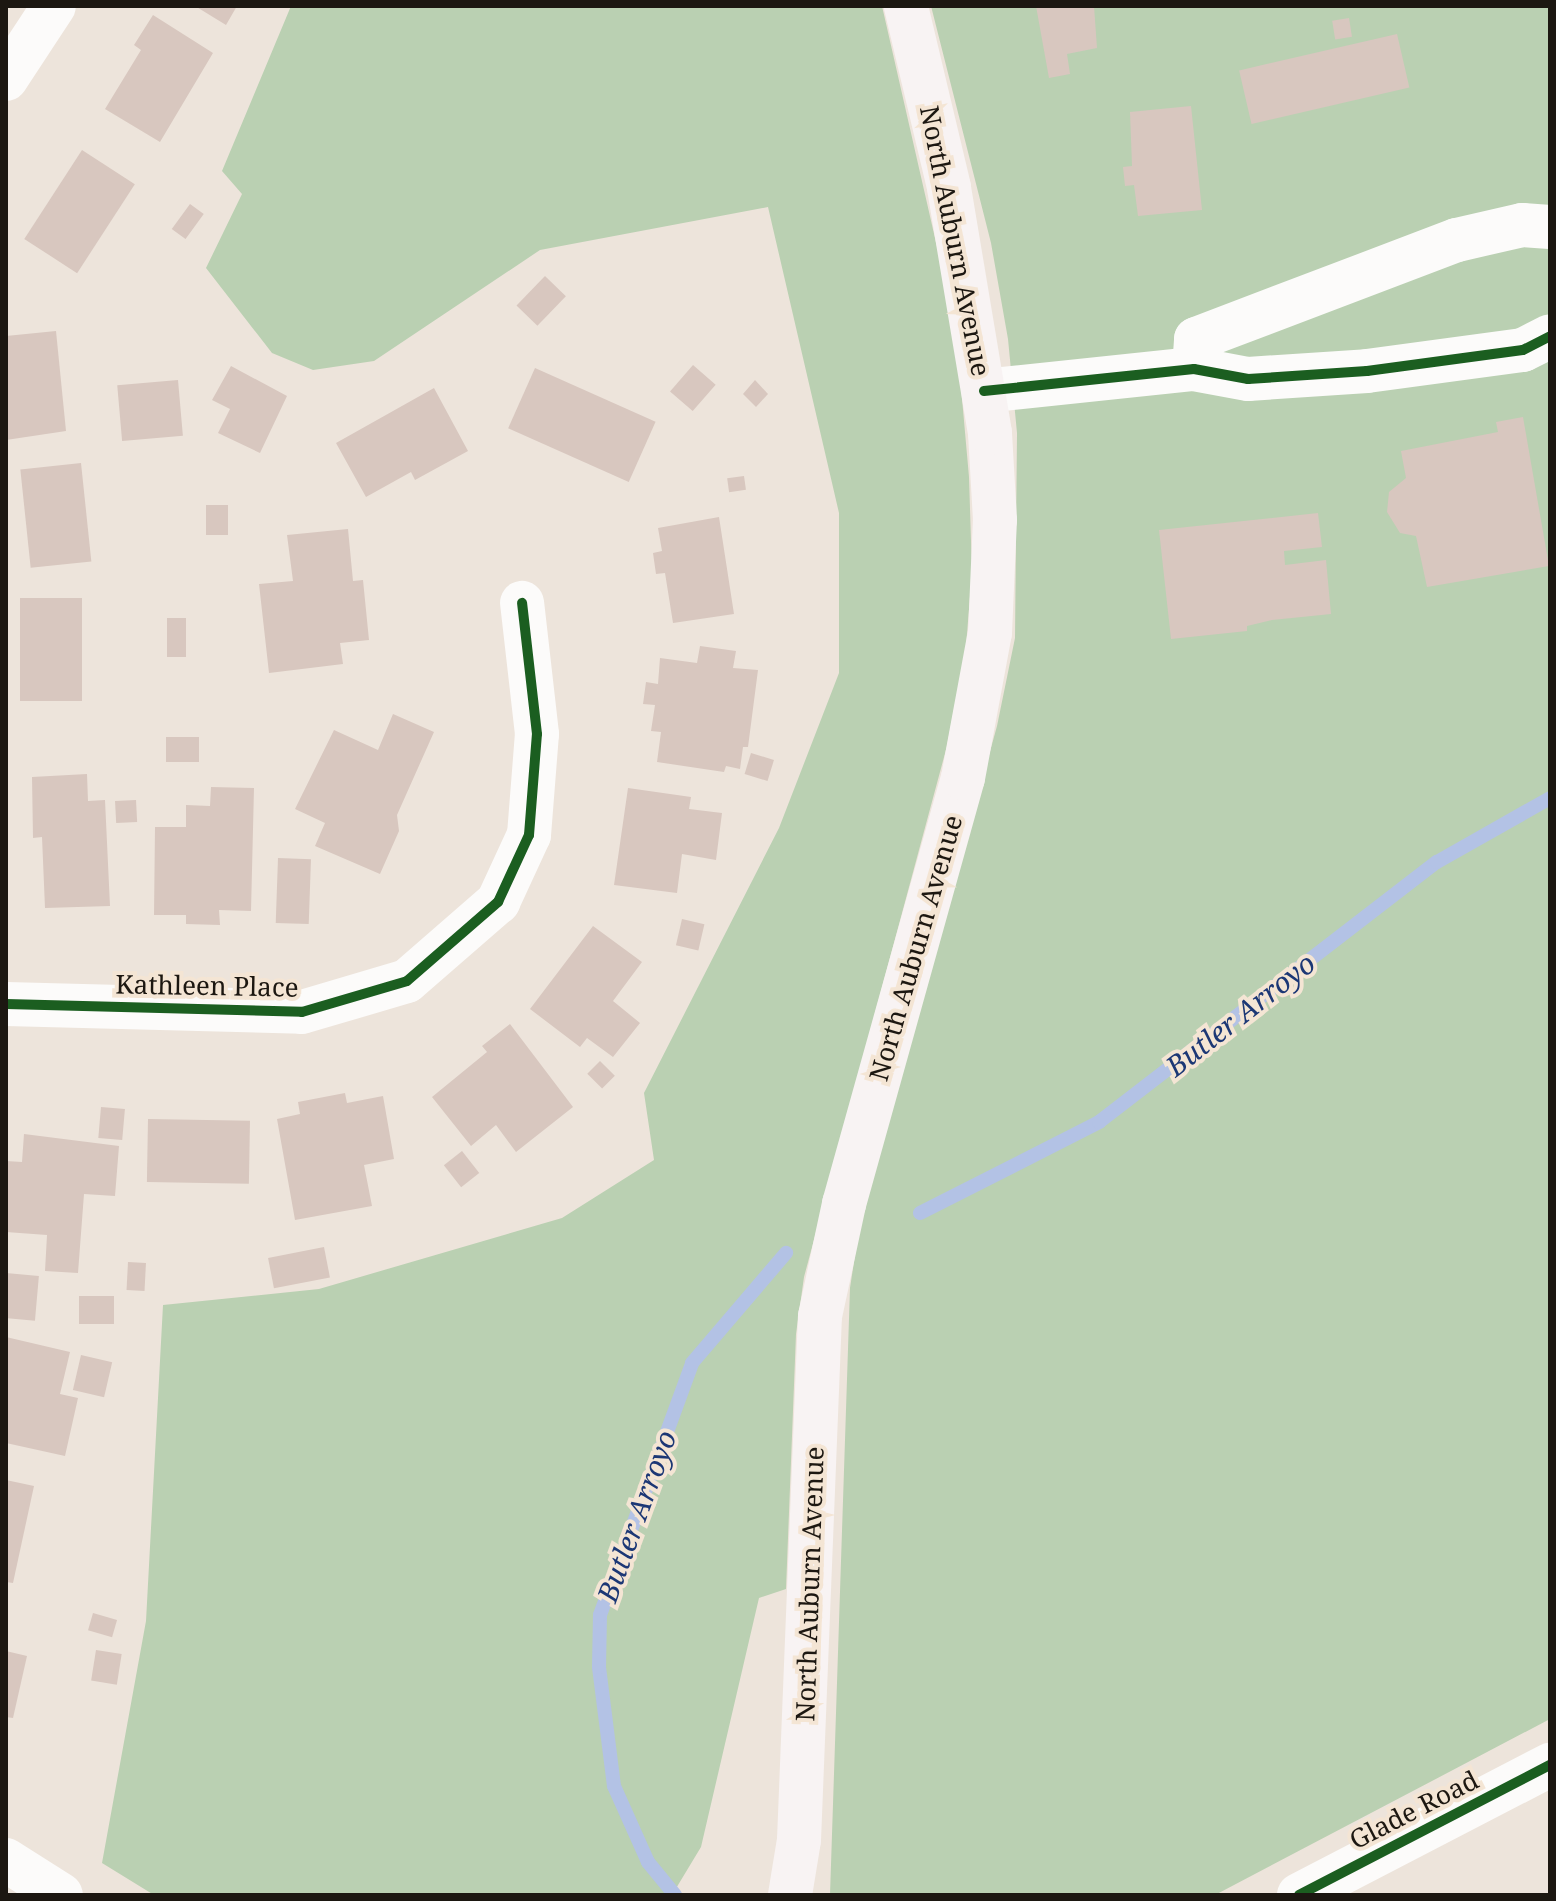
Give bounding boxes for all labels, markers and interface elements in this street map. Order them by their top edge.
street label: North Auburn Avenue [913,103,997,379]
street label: North Auburn Avenue [863,812,969,1084]
water label: Butler Arroyo [1159,945,1321,1083]
street label: Kathleen Place [115,969,299,1003]
water label: Butler Arroyo [589,1426,683,1606]
street label: North Auburn Avenue [790,1446,830,1722]
street label: Glade Road [1344,1764,1484,1856]

